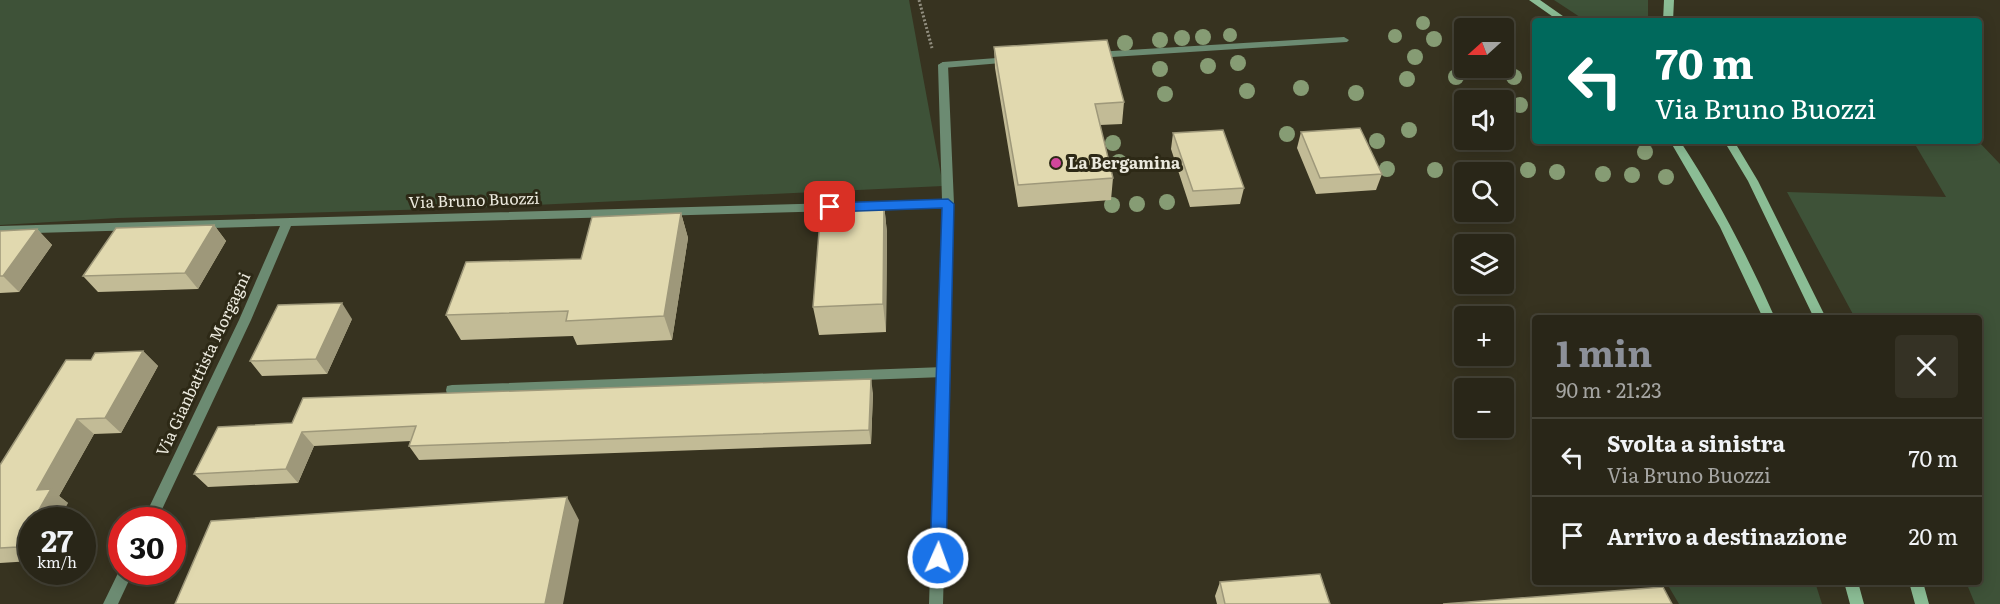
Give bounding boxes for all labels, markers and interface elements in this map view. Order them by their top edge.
north arrow [1454,18,1514,78]
map controls [1454,18,1514,438]
text: 70 m [1655,30,1754,92]
icon: left [1556,42,1634,120]
text: Via Bruno Buozzi [1655,87,1876,127]
button: sound [1454,90,1514,150]
place label: La Bergamina [1068,150,1181,174]
marker: La Bergamina [1049,156,1063,170]
button: search [1454,162,1514,222]
pin [804,181,855,232]
street label: Via Bruno Buozzi [408,185,540,213]
icon: arrive [813,190,846,223]
button: layers [1454,234,1514,294]
street label: Via Gianbattista Morgagni [149,268,255,460]
button: + [1454,306,1514,366]
text: 1 min [1556,325,1652,378]
button: close [1895,335,1958,398]
text: 90 m · 21:23 [1556,374,1662,404]
button: − [1454,378,1514,438]
text: Svolta a sinistra [1607,426,1785,459]
icon: left [1556,441,1589,474]
text: 70 m [1908,441,1958,474]
text: Via Bruno Buozzi [1607,459,1771,489]
speed limit sign: 30 [108,507,186,585]
text: 27 [41,517,73,561]
icon: arrive [1556,519,1589,552]
text: Arrivo a destinazione [1607,519,1847,552]
text: 20 m [1908,519,1958,552]
position arrow [906,526,970,590]
text: km/h [37,550,77,573]

